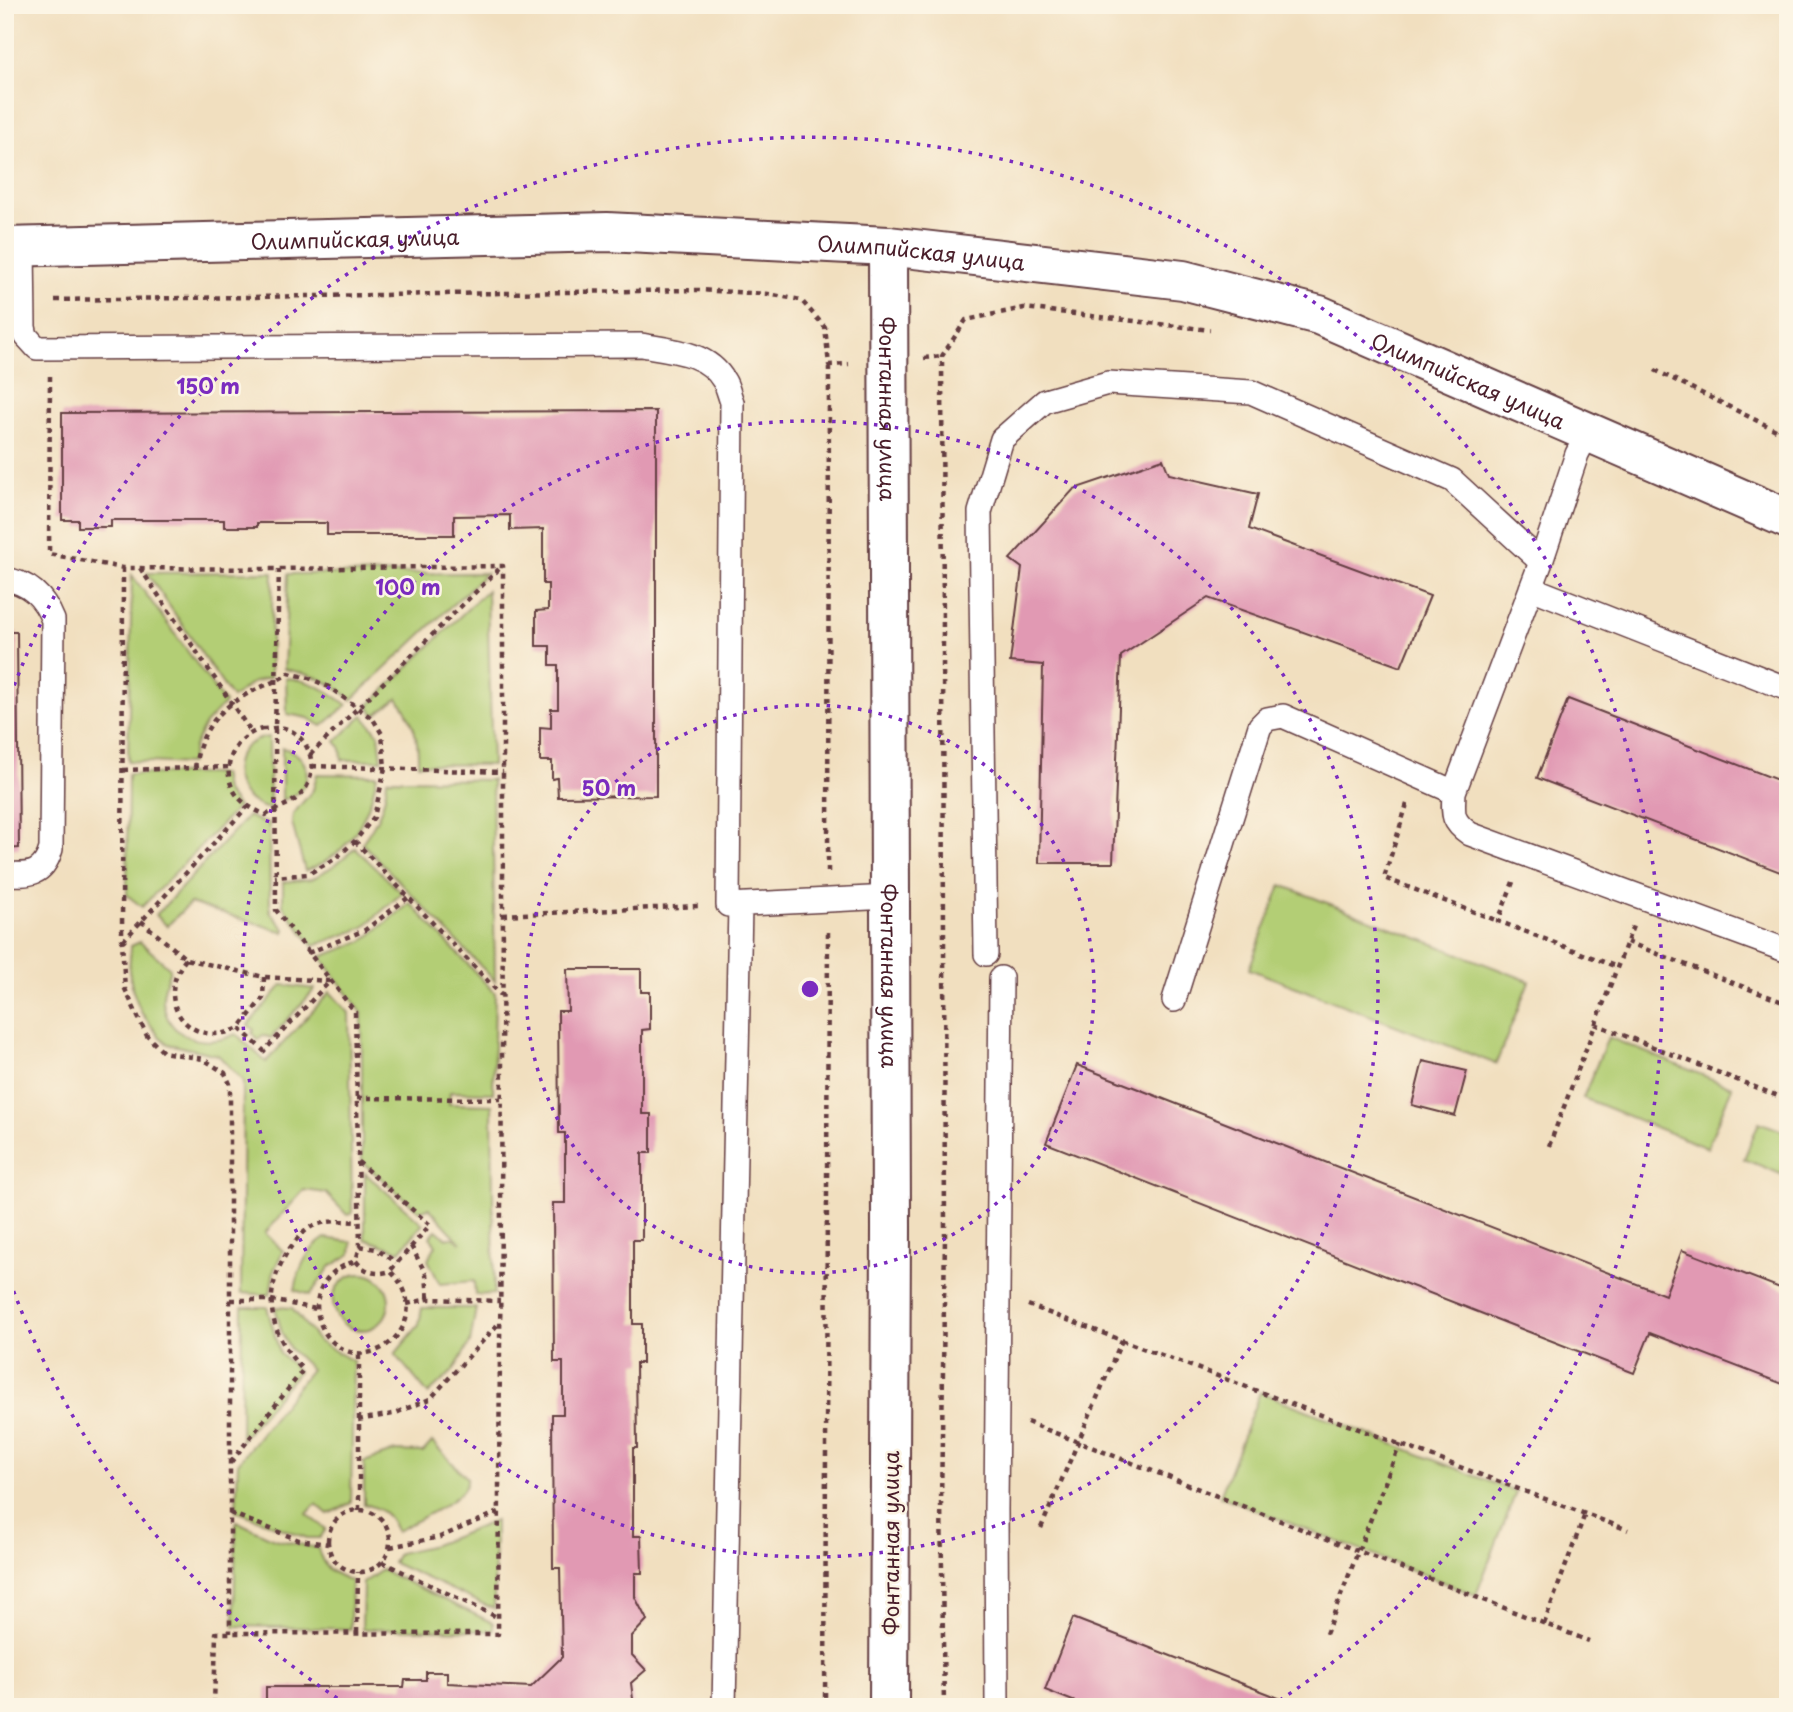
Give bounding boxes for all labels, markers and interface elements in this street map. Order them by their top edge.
street label: Олимпийская улица [250,220,460,257]
street label: Олимпийская улица [816,226,1028,278]
street label: Фонтанная улица [872,317,905,502]
street label: Олимпийская улица [1366,324,1571,437]
text: 150 m [176,369,240,401]
text: 100 m [375,570,441,602]
text: 50 m [582,771,636,803]
street label: Фонтанная улица [874,884,907,1069]
centre of rings [798,977,822,1001]
street label: Фонтанная улица [874,1450,906,1635]

